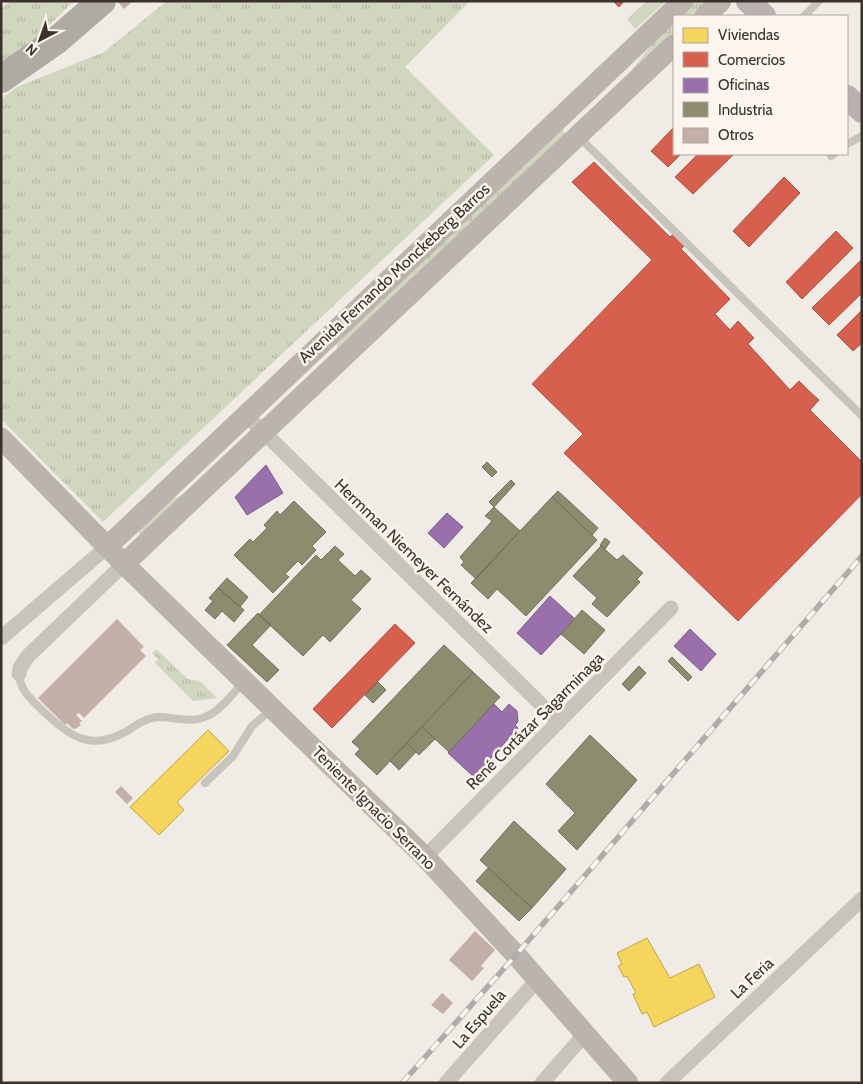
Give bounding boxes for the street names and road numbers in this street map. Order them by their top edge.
street label: Avenida Fernando Monckeberg Barros [294,179,494,367]
street label: Hermman Niemeyer Fernández [331,475,498,637]
street label: René Cortázar Sagarminaga [462,648,608,794]
street label: Teniente Ignacio Serrano [308,742,440,874]
street label: La Feria [727,953,777,1002]
street label: La Espuela [448,985,510,1052]

